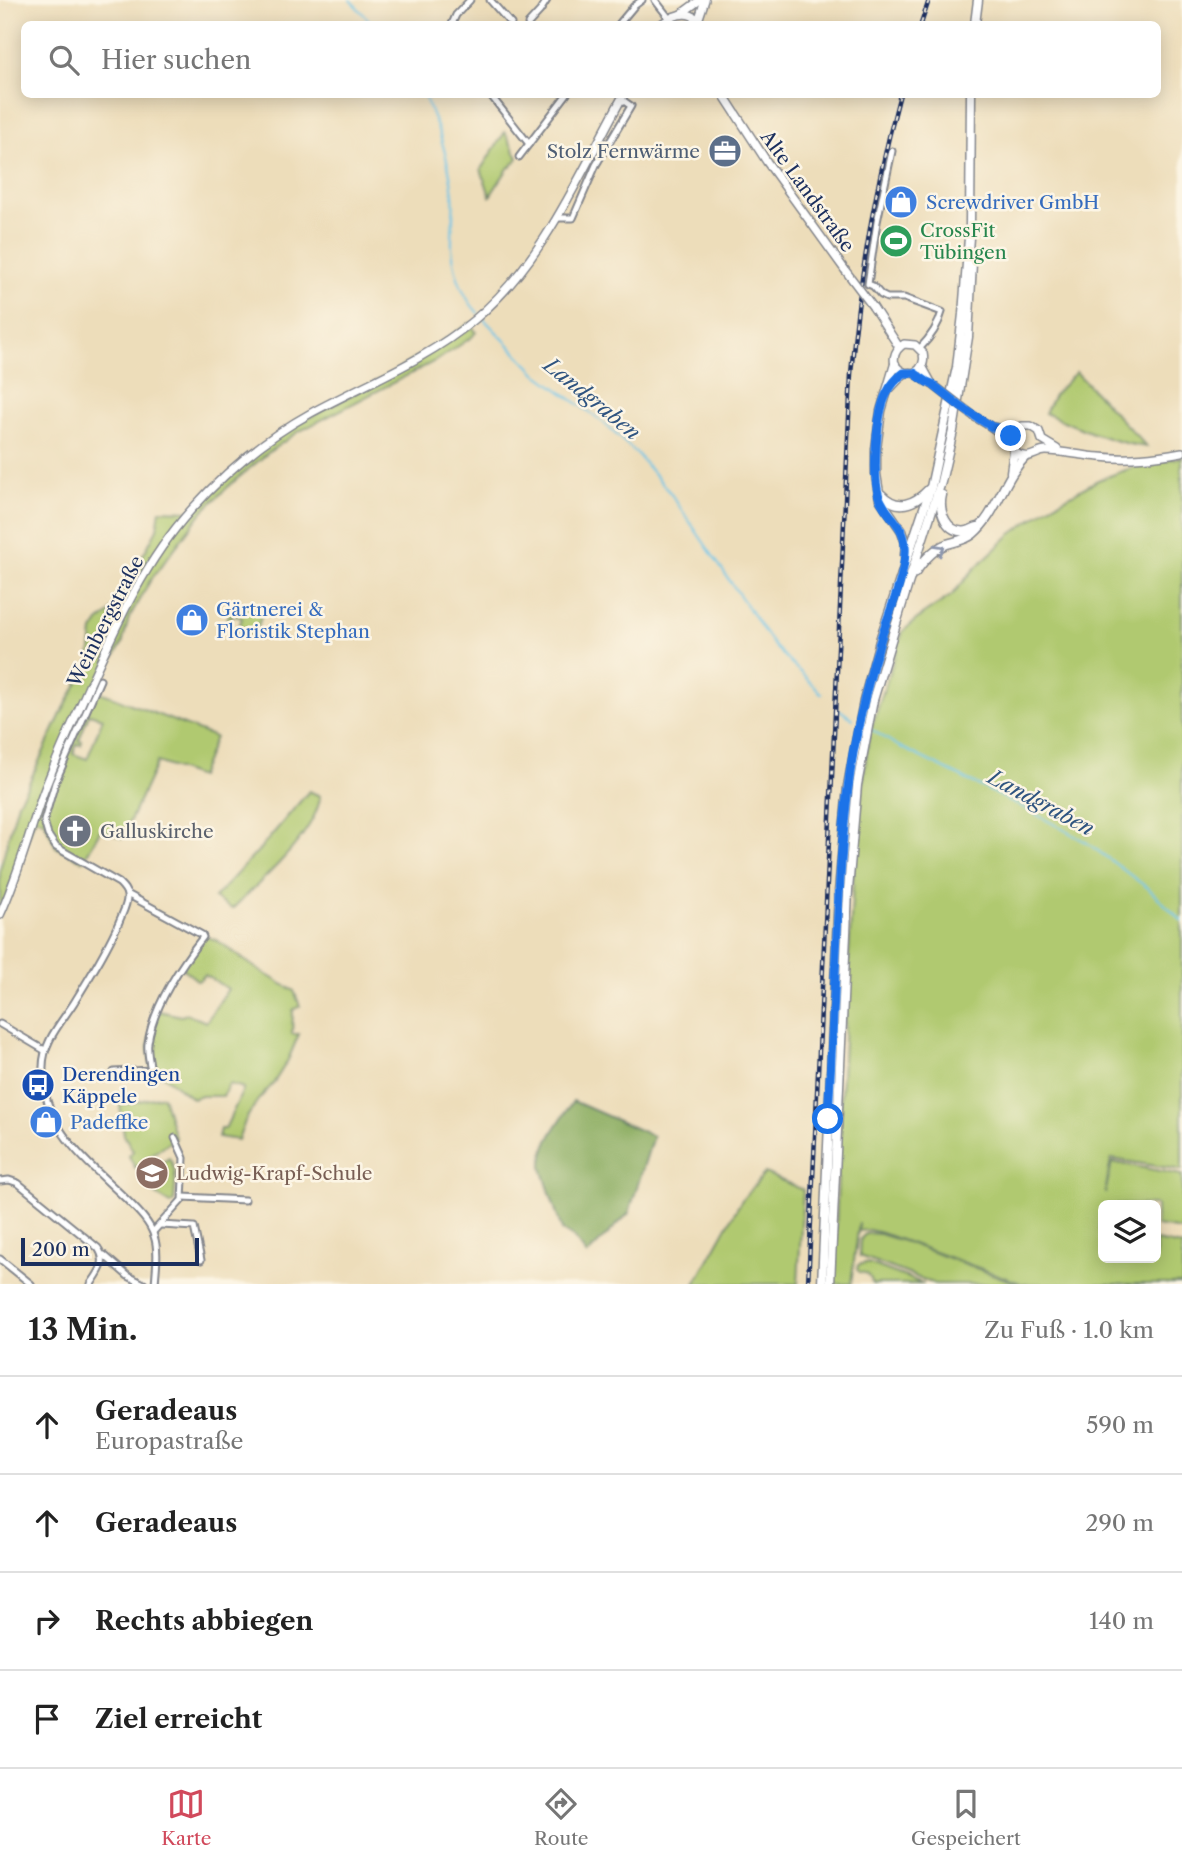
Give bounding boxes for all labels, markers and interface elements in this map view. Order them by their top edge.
search box [21,21,1161,98]
icon: search [45,41,83,79]
text: Hier suchen [101,44,251,76]
street label: Alte Landstraße [755,125,859,257]
office icon: Stolz Fernwärme [706,132,744,170]
place label: Stolz Fernwärme [547,140,700,163]
shop icon: Screwdriver GmbH [882,183,920,221]
place label: Screwdriver GmbH [926,191,1099,214]
place label: CrossFit Tübingen [920,219,1007,264]
sports icon: CrossFit Tübingen [877,222,915,260]
water label: Landgraben [538,351,645,445]
route end [995,420,1026,451]
one-way arrow [933,544,946,557]
street label: Weinbergstraße [62,552,148,692]
place label: Gärtnerei & Floristik Stephan [216,598,370,643]
shop icon: Gärtnerei & Floristik Stephan [173,601,211,639]
water label: Landgraben [982,763,1099,841]
church icon: Galluskirche [56,812,94,850]
place label: Galluskirche [100,820,214,843]
place label: Derendingen Käppele [62,1063,180,1108]
bus stop icon: Derendingen Käppele [19,1066,57,1104]
shop icon: Padeffke [27,1103,65,1141]
route start [812,1103,843,1134]
place label: Padeffke [70,1111,148,1134]
school or university icon: Ludwig-Krapf-Schule [133,1154,171,1192]
place label: Ludwig-Krapf-Schule [176,1162,372,1185]
map controls [1098,1200,1161,1263]
button: layers [1098,1200,1161,1263]
scale bar [21,1235,200,1267]
text: 200 m [32,1238,90,1261]
text: 13 Min. [28,1311,137,1348]
text: Zu Fuß · 1.0 km [984,1316,1154,1344]
text: Geradeaus [95,1395,237,1427]
icon: ahead [28,1406,66,1444]
text: 590 m [1086,1411,1154,1439]
text: Europastraße [95,1427,243,1455]
icon: ahead [28,1504,66,1542]
text: Geradeaus [95,1507,237,1539]
text: 290 m [1085,1509,1154,1537]
icon: right [28,1602,66,1640]
text: Rechts abbiegen [95,1605,313,1637]
text: 140 m [1089,1607,1154,1635]
icon: arrive [28,1700,66,1738]
text: Ziel erreicht [95,1703,262,1735]
tab: Karte [161,1785,211,1850]
tab: Route [534,1785,589,1850]
tab: Gespeichert [911,1785,1021,1850]

